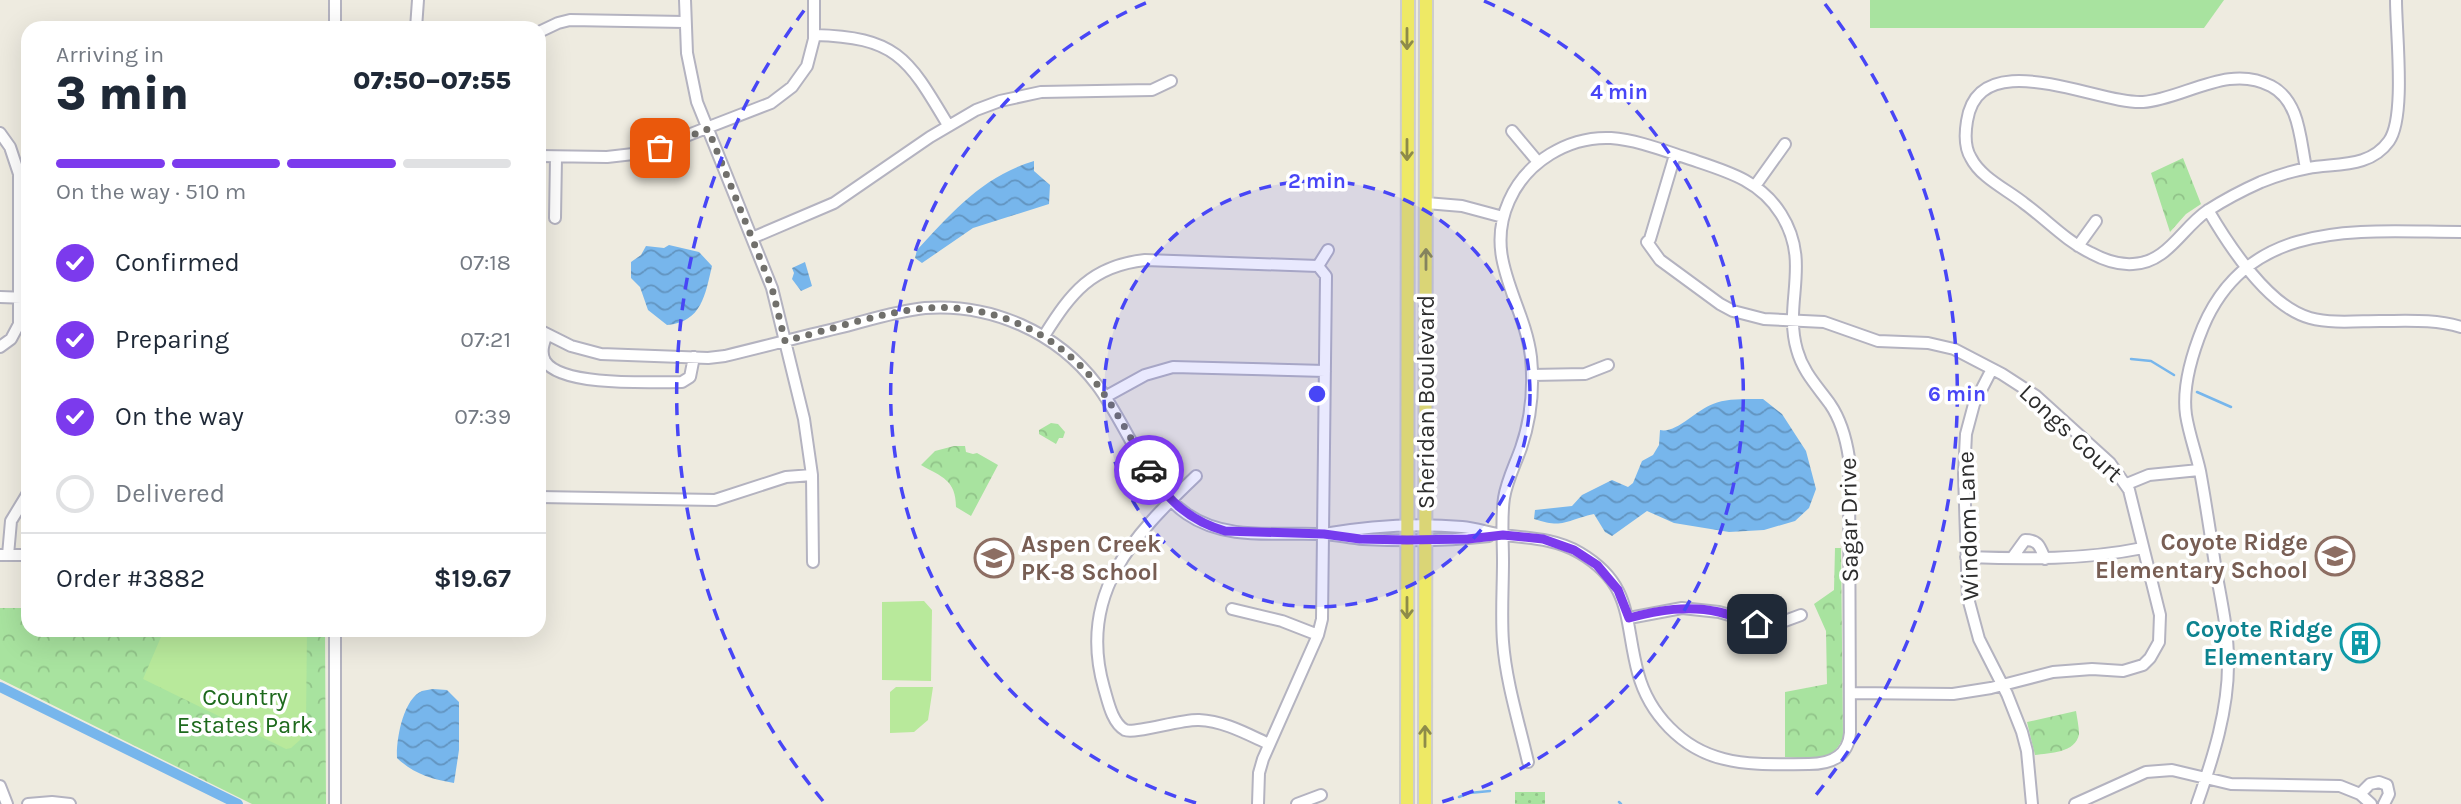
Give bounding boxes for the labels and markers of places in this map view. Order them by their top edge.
pin [630,118,690,178]
centre of rings [1305,382,1329,406]
place label: Coyote Ridge Elementary School [2095,528,2308,584]
place label: Aspen Creek PK-8 School [1021,530,1161,586]
school or university icon: Coyote Ridge Elementary School [2314,535,2356,577]
school or university icon: Aspen Creek PK-8 School [973,537,1015,579]
pin [1727,594,1787,654]
place label: Coyote Ridge Elementary [2186,615,2333,671]
building icon: Coyote Ridge Elementary [2339,622,2381,664]

